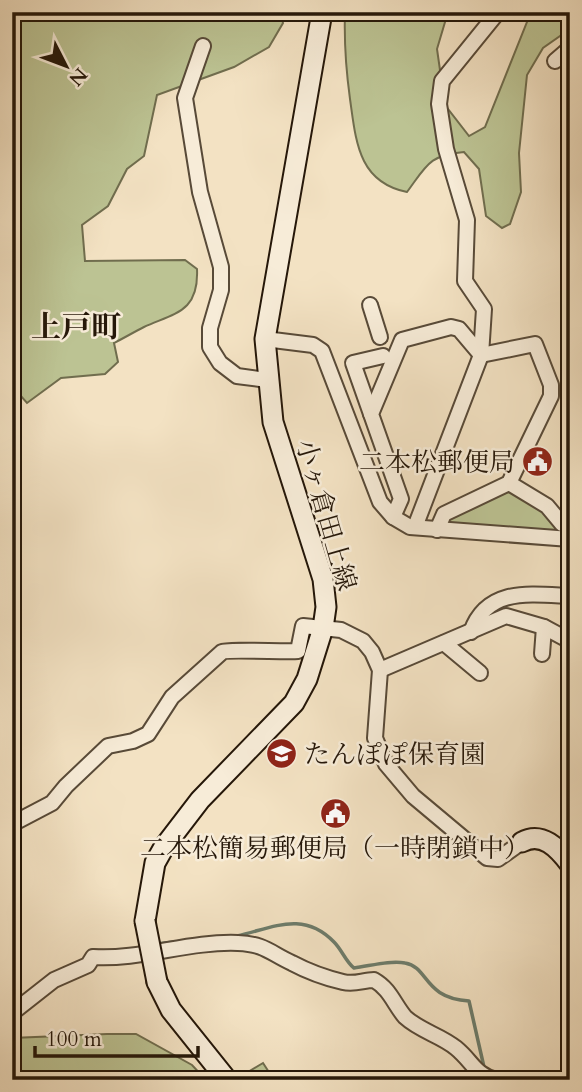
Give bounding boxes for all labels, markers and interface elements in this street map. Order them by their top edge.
north arrow [32,32,102,102]
text: N [62,62,93,92]
district label: 上戸町 [31,307,121,348]
street label: 小ヶ倉田上線 [288,435,364,595]
place label: 二本松郵便局 [359,445,515,480]
public building icon: 二本松郵便局 [521,445,555,479]
school or university icon: たんぽぽ保育園 [264,737,298,771]
place label: たんぽぽ保育園 [304,737,486,772]
public building icon: 二本松簡易郵便局（一時閉鎖中） [318,796,352,830]
place label: 二本松簡易郵便局（一時閉鎖中） [140,831,530,866]
scale bar [35,1015,198,1059]
text: 100 m [46,1025,102,1054]

